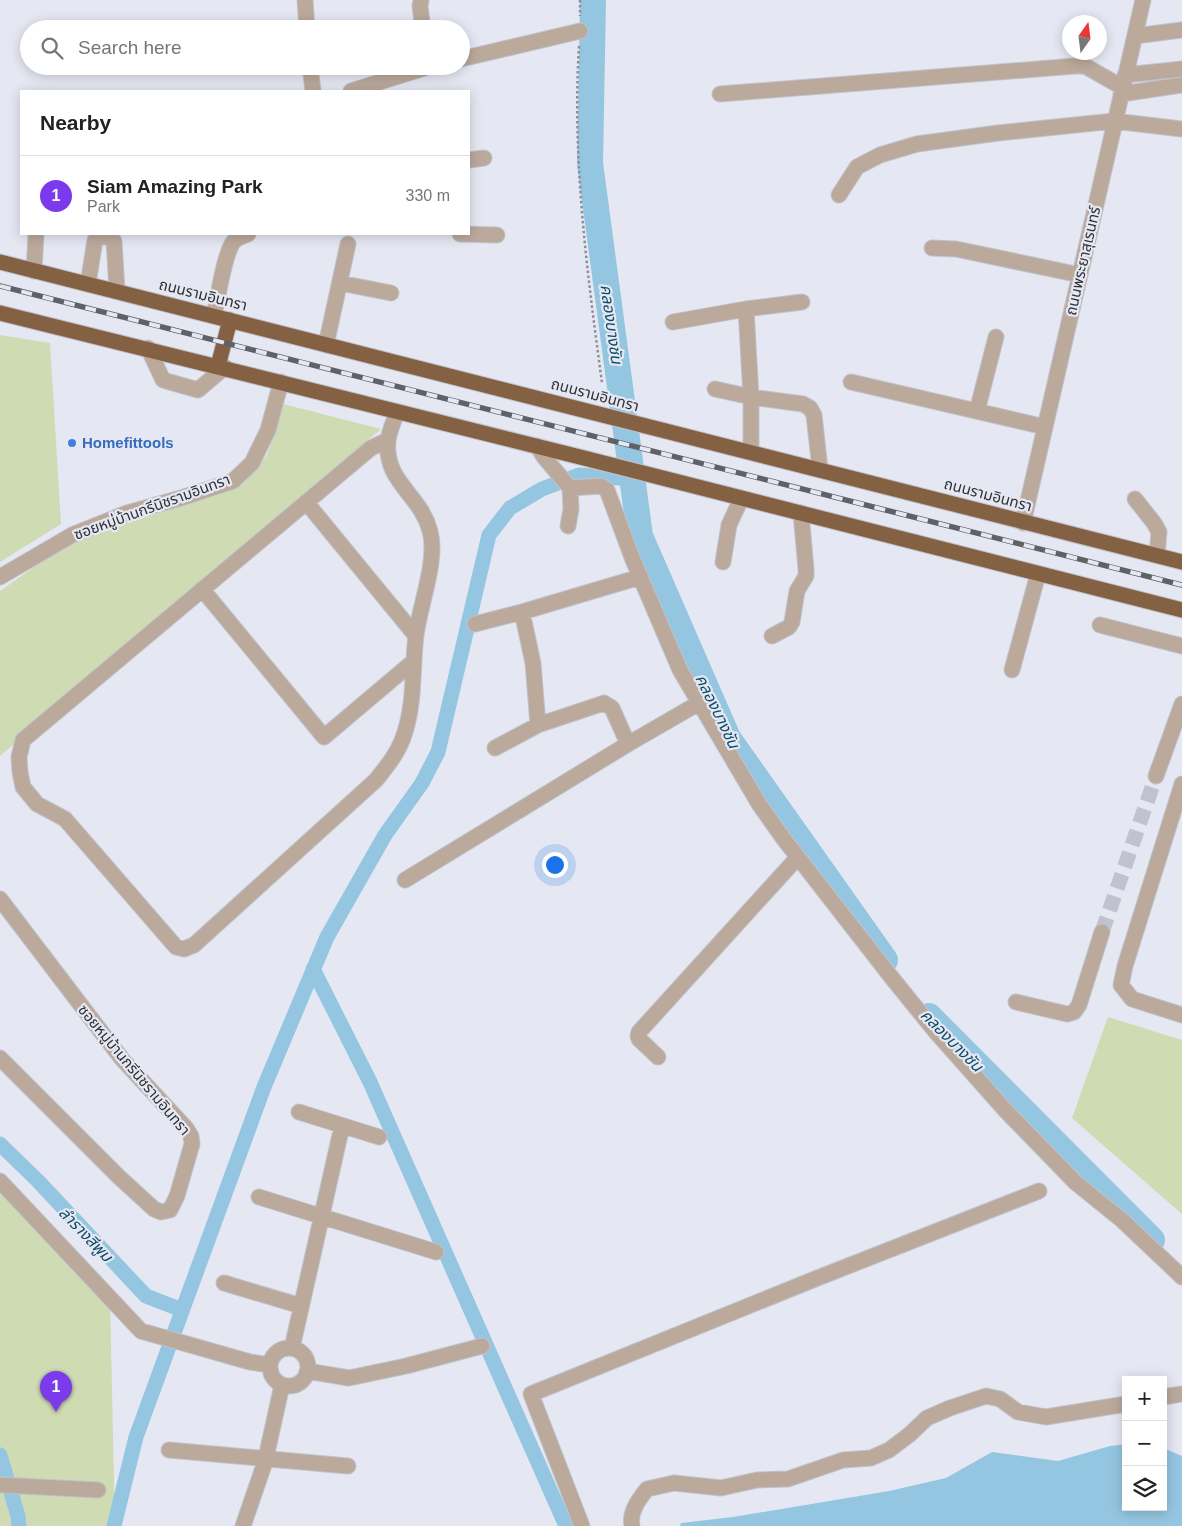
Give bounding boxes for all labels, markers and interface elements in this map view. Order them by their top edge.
north arrow [1062,15,1107,60]
search box [20,20,470,75]
icon: search [38,34,66,62]
text: Search here [78,37,182,58]
text: Nearby [40,111,111,134]
text: Siam Amazing Park [87,176,263,197]
text: 1 [52,187,60,204]
text: 330 m [406,187,450,204]
text: Park [87,198,120,215]
street label: ถนนพระยาสุเรนทร์ [1062,204,1104,317]
street label: ถนนรามอินทรา [157,275,249,314]
water label: คลองบางชัน [598,283,626,366]
street label: ถนนรามอินทรา [549,375,641,414]
place label: Homefittools [82,434,174,451]
marker: Homefittools [66,437,78,449]
street label: ซอยหมู่บ้านกรีนิชรามอินทรา [71,470,233,544]
street label: ถนนรามอินทรา [942,475,1034,514]
water label: คลองบางชัน [692,671,743,752]
your location [542,852,568,878]
street label: ซอยหมู่บ้านกรีนิชรามอินทรา [74,1001,194,1139]
water label: คลองบางชัน [917,1006,987,1076]
water label: ลำรางสีพูม [54,1204,116,1267]
pin: 1 [40,1371,72,1412]
map controls [1122,1376,1167,1511]
button: + [1122,1376,1167,1421]
button: − [1122,1421,1167,1466]
button: layers [1122,1466,1167,1511]

